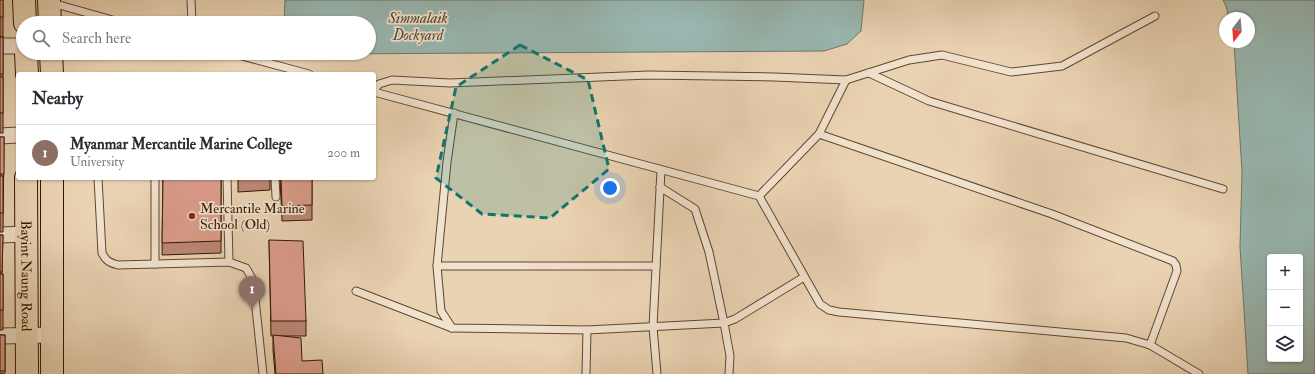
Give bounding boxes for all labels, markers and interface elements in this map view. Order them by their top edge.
water label: Simmalaik Dockyard [387,9,448,45]
north arrow [1219,12,1255,48]
search box [16,16,376,60]
icon: search [30,27,52,49]
text: Search here [62,29,131,48]
text: Nearby [32,88,83,109]
text: Myanmar Mercantile Marine College [70,135,292,154]
text: 1 [43,145,47,161]
text: 200 m [327,145,360,161]
text: University [70,154,124,170]
your location [600,178,620,198]
place label: Mercantile Marine School (Old) [200,200,305,233]
marker: Mercantile Marine School (Old) [187,211,197,221]
street label: Bayint Naung Road [16,221,35,332]
map controls [1267,254,1303,362]
button: + [1267,254,1303,290]
pin: 1 [239,276,265,309]
button: − [1267,290,1303,326]
button: layers [1267,326,1303,362]

